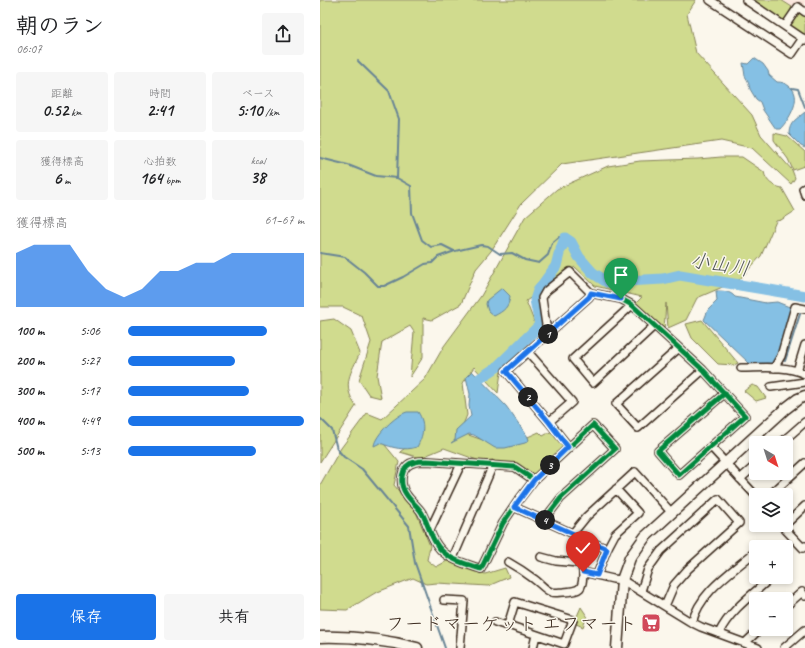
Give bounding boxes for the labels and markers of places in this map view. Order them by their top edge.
pin [604,258,638,299]
pin: 1 [538,324,558,344]
pin: 2 [518,387,538,407]
pin: 3 [540,455,560,475]
pin: 4 [535,510,555,530]
pin [566,531,600,572]
place label: フードマーケット エフマート [386,612,637,636]
supermarket icon: フードマーケット エフマート [640,612,662,634]

